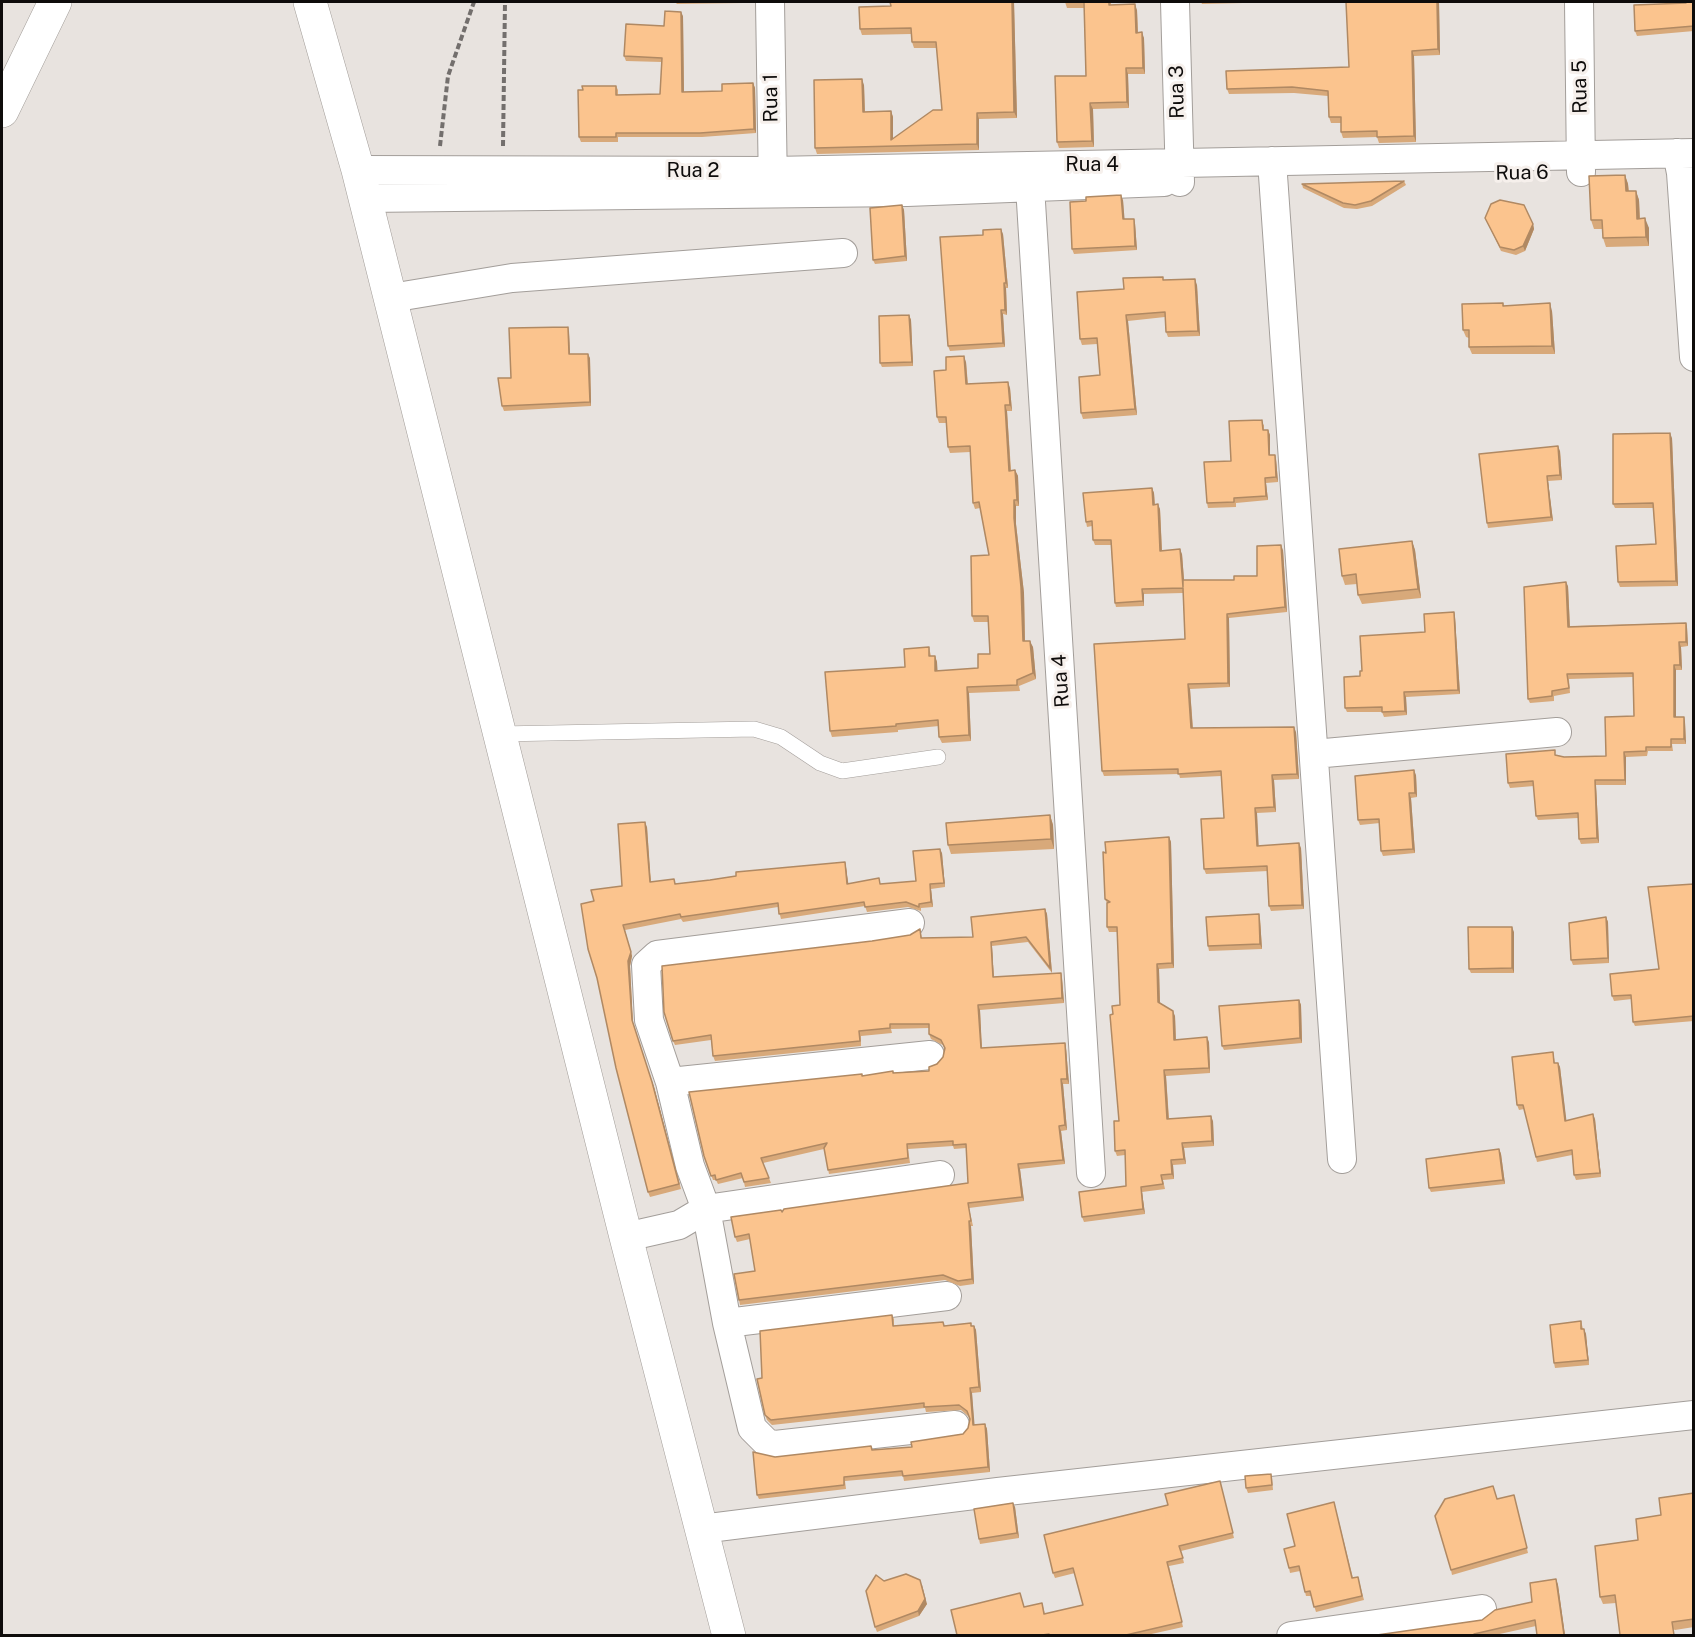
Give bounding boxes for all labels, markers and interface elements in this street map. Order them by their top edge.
street label: Rua 5 [1568,60,1592,114]
street label: Rua 3 [1165,65,1189,119]
street label: Rua 1 [759,73,783,123]
street label: Rua 4 [1065,153,1119,177]
street label: Rua 2 [667,159,719,183]
street label: Rua 6 [1495,161,1549,185]
street label: Rua 4 [1047,653,1075,709]

